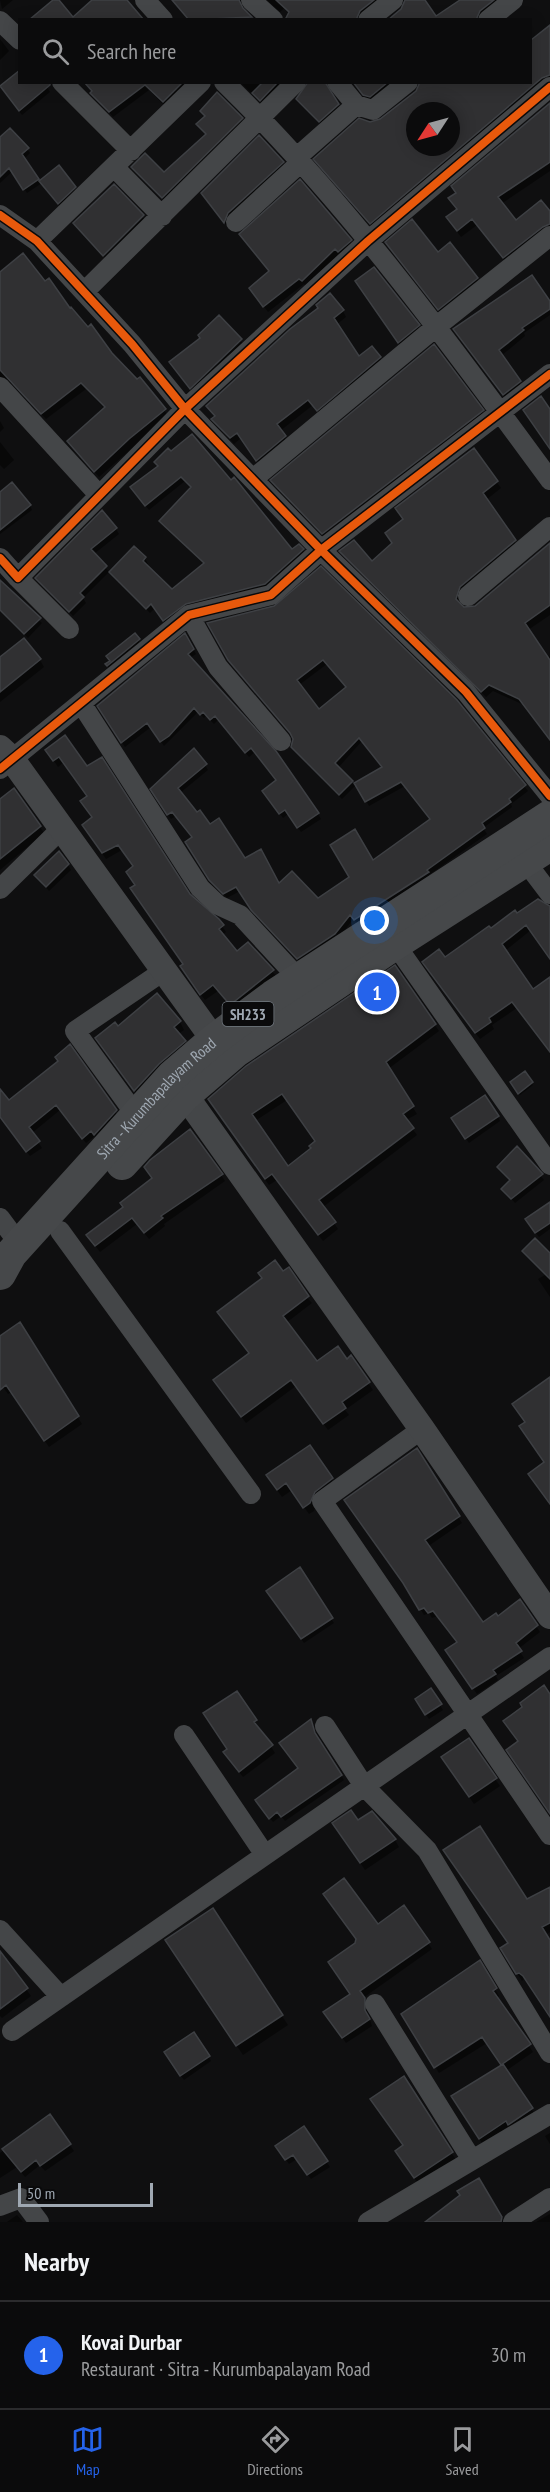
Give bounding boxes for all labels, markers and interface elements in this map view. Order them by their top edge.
search box [18,18,532,84]
icon: search [39,35,72,68]
text: Search here [87,37,176,65]
north arrow [406,102,460,156]
your location [360,906,389,935]
pin: 1 [358,970,397,1014]
road number: SH233 [222,1002,274,1026]
street label: Sitra - Kurumbapalayam Road [92,1033,220,1163]
scale bar [18,2180,153,2208]
text: 50 m [27,2183,55,2203]
text: Nearby [24,2245,89,2278]
text: Kovai Durbar [81,2328,182,2356]
text: 1 [39,2342,48,2368]
text: 30 m [491,2342,526,2368]
text: Restaurant · Sitra - Kurumbapalayam Road [81,2356,370,2382]
tab: Map [71,2423,104,2479]
tab: Directions [247,2423,303,2479]
tab: Saved [446,2423,479,2479]

